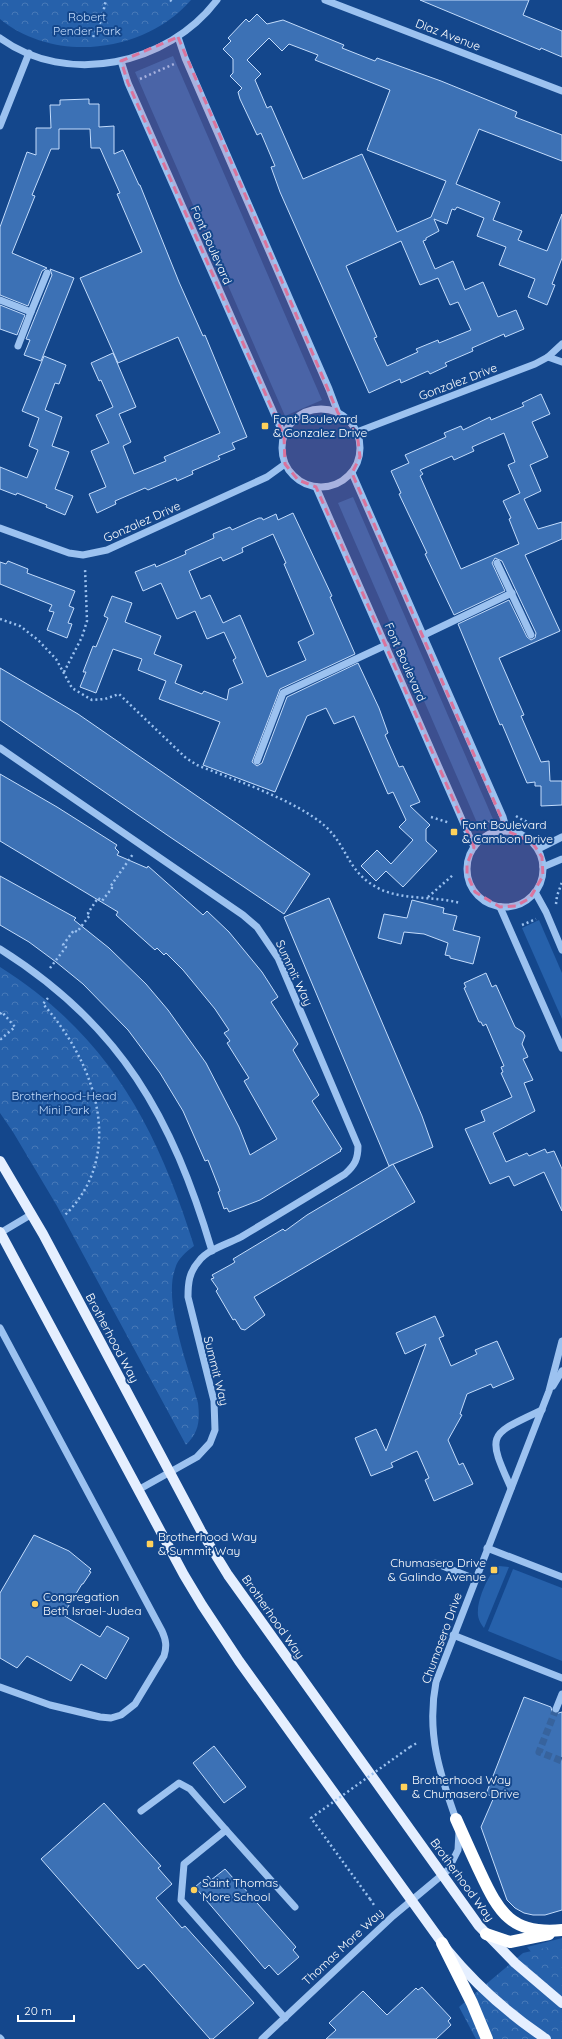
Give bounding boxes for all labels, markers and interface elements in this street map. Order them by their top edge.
park label: Robert Pender Park [53,9,121,38]
street label: Diaz Avenue [413,15,483,54]
street label: Font Boulevard [187,203,236,286]
street label: Gonzalez Drive [416,360,499,403]
place label: Font Boulevard & Gonzalez Drive [273,411,368,440]
marker: Font Boulevard & Gonzalez Drive [260,421,270,431]
street label: Gonzalez Drive [101,498,183,545]
street label: Font Boulevard [381,620,430,703]
place label: Font Boulevard & Cambon Drive [462,817,553,846]
marker: Font Boulevard & Cambon Drive [449,827,459,837]
street label: Summit Way [273,937,316,1008]
park label: Brotherhood-Head Mini Park [12,1088,116,1117]
street label: Brotherhood Way [83,1290,142,1385]
street label: Summit Way [201,1335,232,1407]
place label: Brotherhood Way & Summit Way [158,1529,257,1558]
marker: Brotherhood Way & Summit Way [145,1539,155,1549]
place label: Chumasero Drive & Galindo Avenue [388,1555,486,1584]
marker: Chumasero Drive & Galindo Avenue [489,1565,499,1575]
street label: Brotherhood Way [239,1572,308,1662]
place label: Congregation Beth Israel-Judea [43,1589,141,1618]
street label: Chumasero Drive [418,1590,465,1685]
marker: Congregation Beth Israel-Judea [30,1599,40,1609]
place label: Brotherhood Way & Chumasero Drive [412,1772,520,1801]
marker: Brotherhood Way & Chumasero Drive [399,1782,409,1792]
street label: Brotherhood Way [427,1835,498,1924]
place label: Saint Thomas More School [202,1875,278,1904]
marker: Saint Thomas More School [189,1885,199,1895]
street label: Thomas More Way [299,1905,386,1988]
scale bar [18,1997,74,2023]
text: 20 m [24,2003,52,2018]

